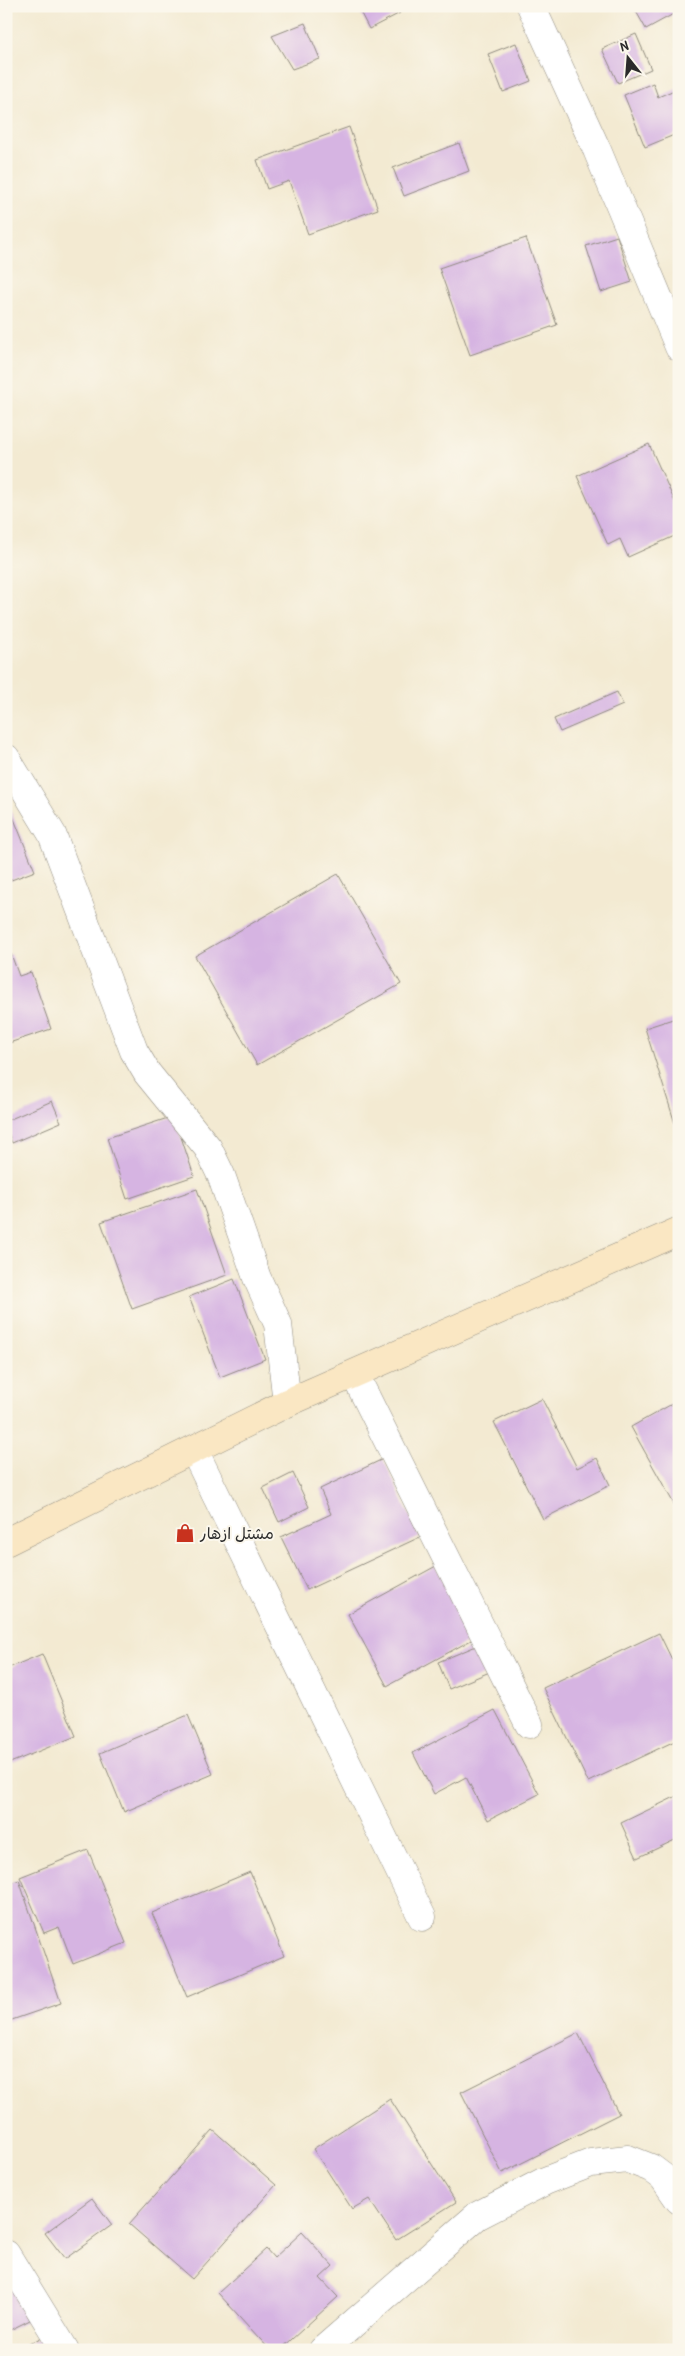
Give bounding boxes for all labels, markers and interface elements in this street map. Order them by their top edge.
north arrow [602,32,652,82]
text: N [618,35,631,55]
shop icon: مشتل ازهار [174,1522,196,1544]
place label: مشتل ازهار [199,1522,274,1544]

